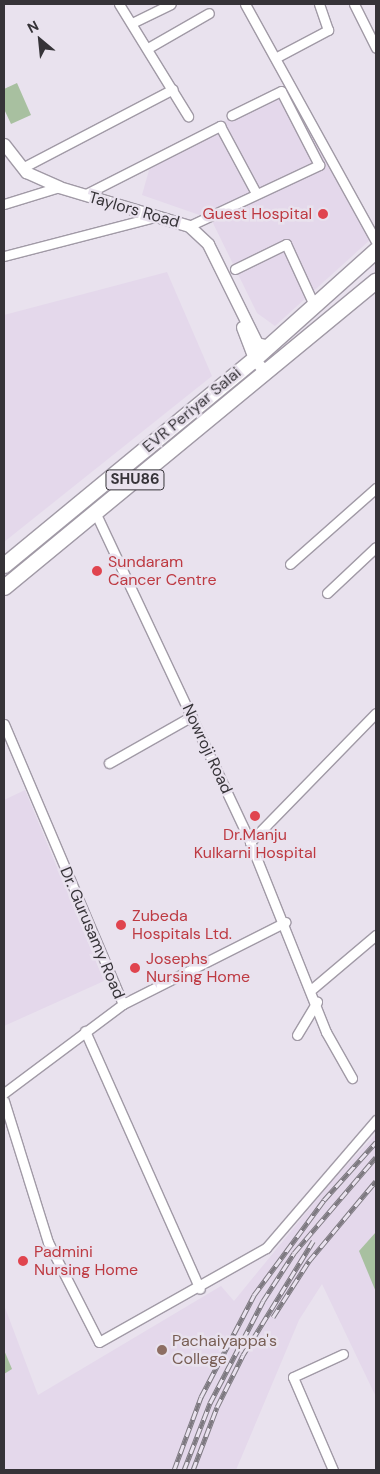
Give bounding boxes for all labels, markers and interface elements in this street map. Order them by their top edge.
north arrow [15,15,65,65]
text: N [24,16,42,37]
street label: Taylors Road [86,188,182,232]
place label: Guest Hospital [203,204,312,224]
marker: Guest Hospital [316,207,330,221]
street label: EVR Periyar Salai [139,363,245,457]
road number: SHU86 [105,468,165,492]
place label: Sundaram Cancer Centre [108,552,216,590]
marker: Sundaram Cancer Centre [90,564,104,578]
street label: Nowroji Road [178,701,236,797]
marker: Dr.Manju Kulkarni Hospital [248,809,262,823]
place label: Dr.Manju Kulkarni Hospital [194,825,316,863]
street label: Dr. Gurusamy Road [56,864,128,1002]
place label: Zubeda Hospitals Ltd. [132,906,232,944]
marker: Zubeda Hospitals Ltd. [114,918,128,932]
place label: Josephs Nursing Home [146,949,250,987]
marker: Josephs Nursing Home [128,961,142,975]
place label: Padmini Nursing Home [34,1242,138,1280]
marker: Padmini Nursing Home [16,1254,30,1268]
place label: Pachaiyappa's College [172,1331,277,1369]
marker: Pachaiyappa's College [156,1344,168,1356]

